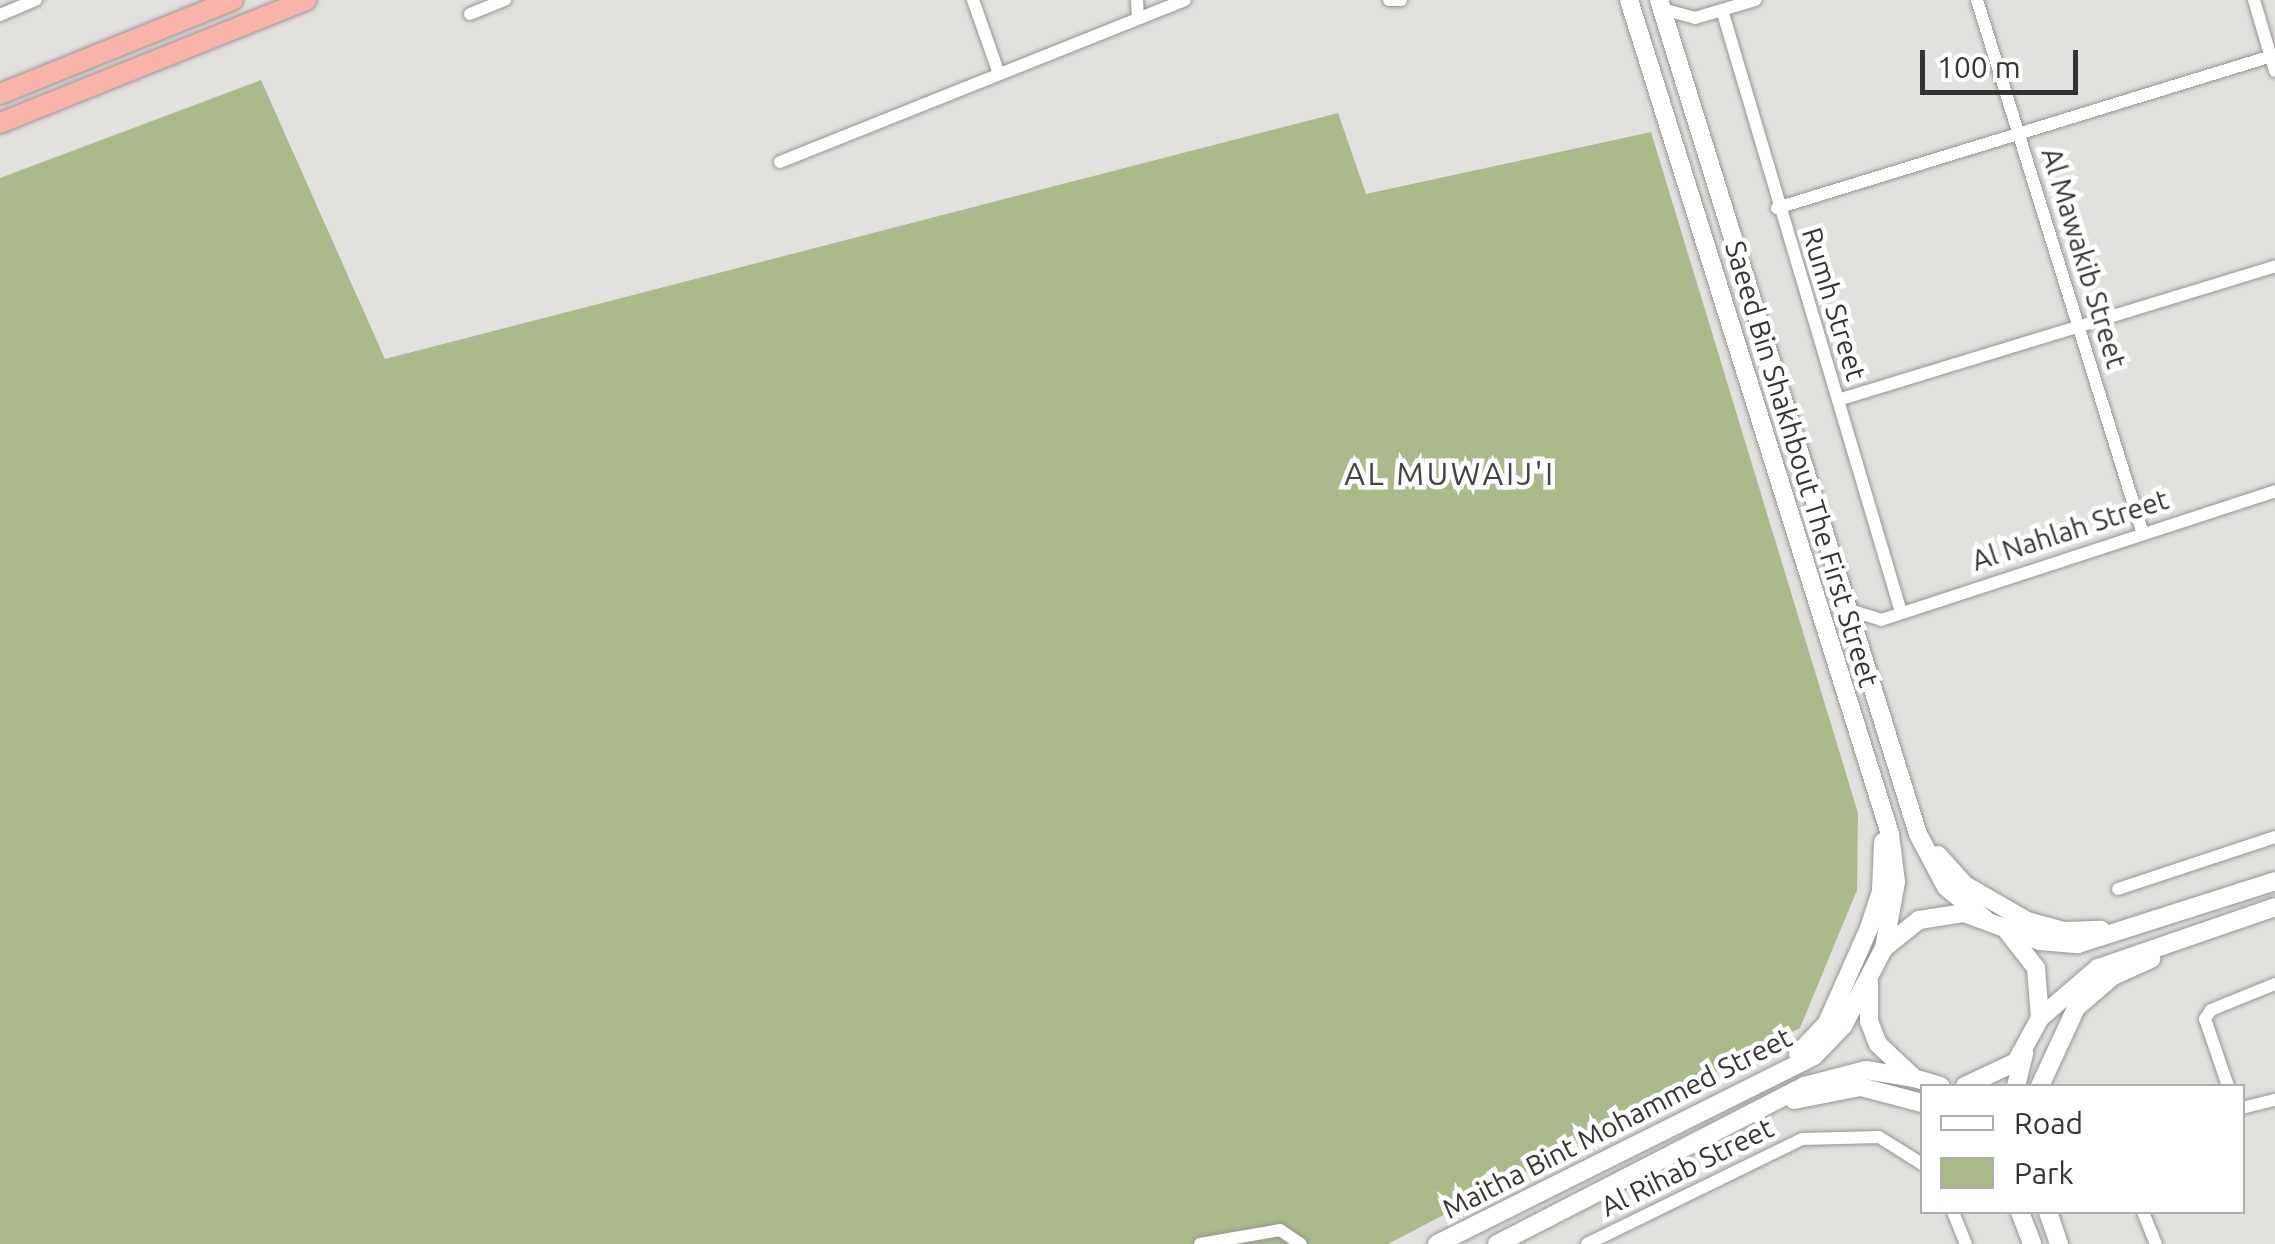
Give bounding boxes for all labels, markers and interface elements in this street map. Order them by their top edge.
scale bar [1925,30,2082,92]
text: 100 m [1937,50,2021,84]
street label: Al Mawakib Street [2035,144,2133,372]
street label: Rumh Street [1795,223,1873,385]
street label: Saeed Bin Shakhbout The First Street [1718,237,1886,691]
district label: AL MUWAIJ'I [1344,454,1556,492]
street label: Al Nahlah Street [1967,482,2173,578]
street label: Maitha Bint Mohammed Street [1437,1020,1797,1226]
legend [1920,1084,2245,1214]
text: Road [2014,1106,2083,1140]
street label: Al Rihab Street [1595,1111,1779,1223]
text: Park [2014,1156,2074,1190]

